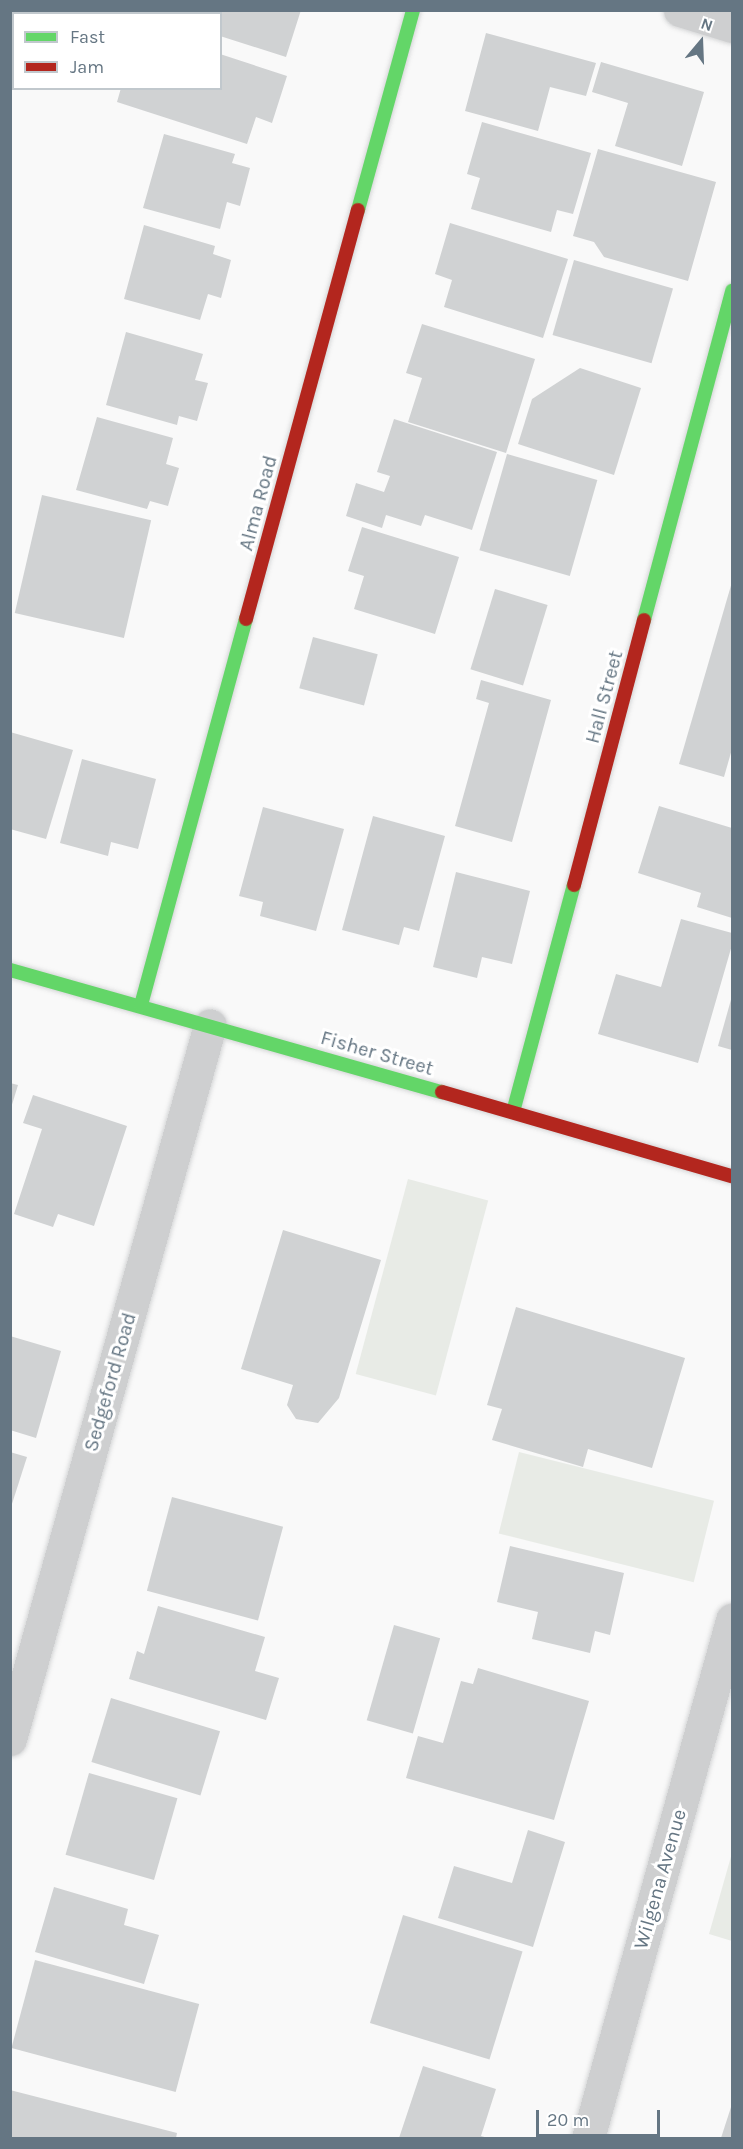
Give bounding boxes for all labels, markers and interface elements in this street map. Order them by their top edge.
legend [12,12,222,90]
north arrow [671,12,731,72]
text: N [698,14,716,35]
text: Fast [70,26,105,48]
text: Jam [70,56,104,78]
street label: Alma Road [234,453,282,553]
street label: Hall Street [580,648,628,746]
street label: Fisher Street [318,1025,436,1081]
street label: Sedgeford Road [79,1310,141,1454]
street label: Wilgena Avenue [629,1806,691,1952]
scale bar [539,2098,664,2136]
text: 20 m [547,2109,589,2131]

